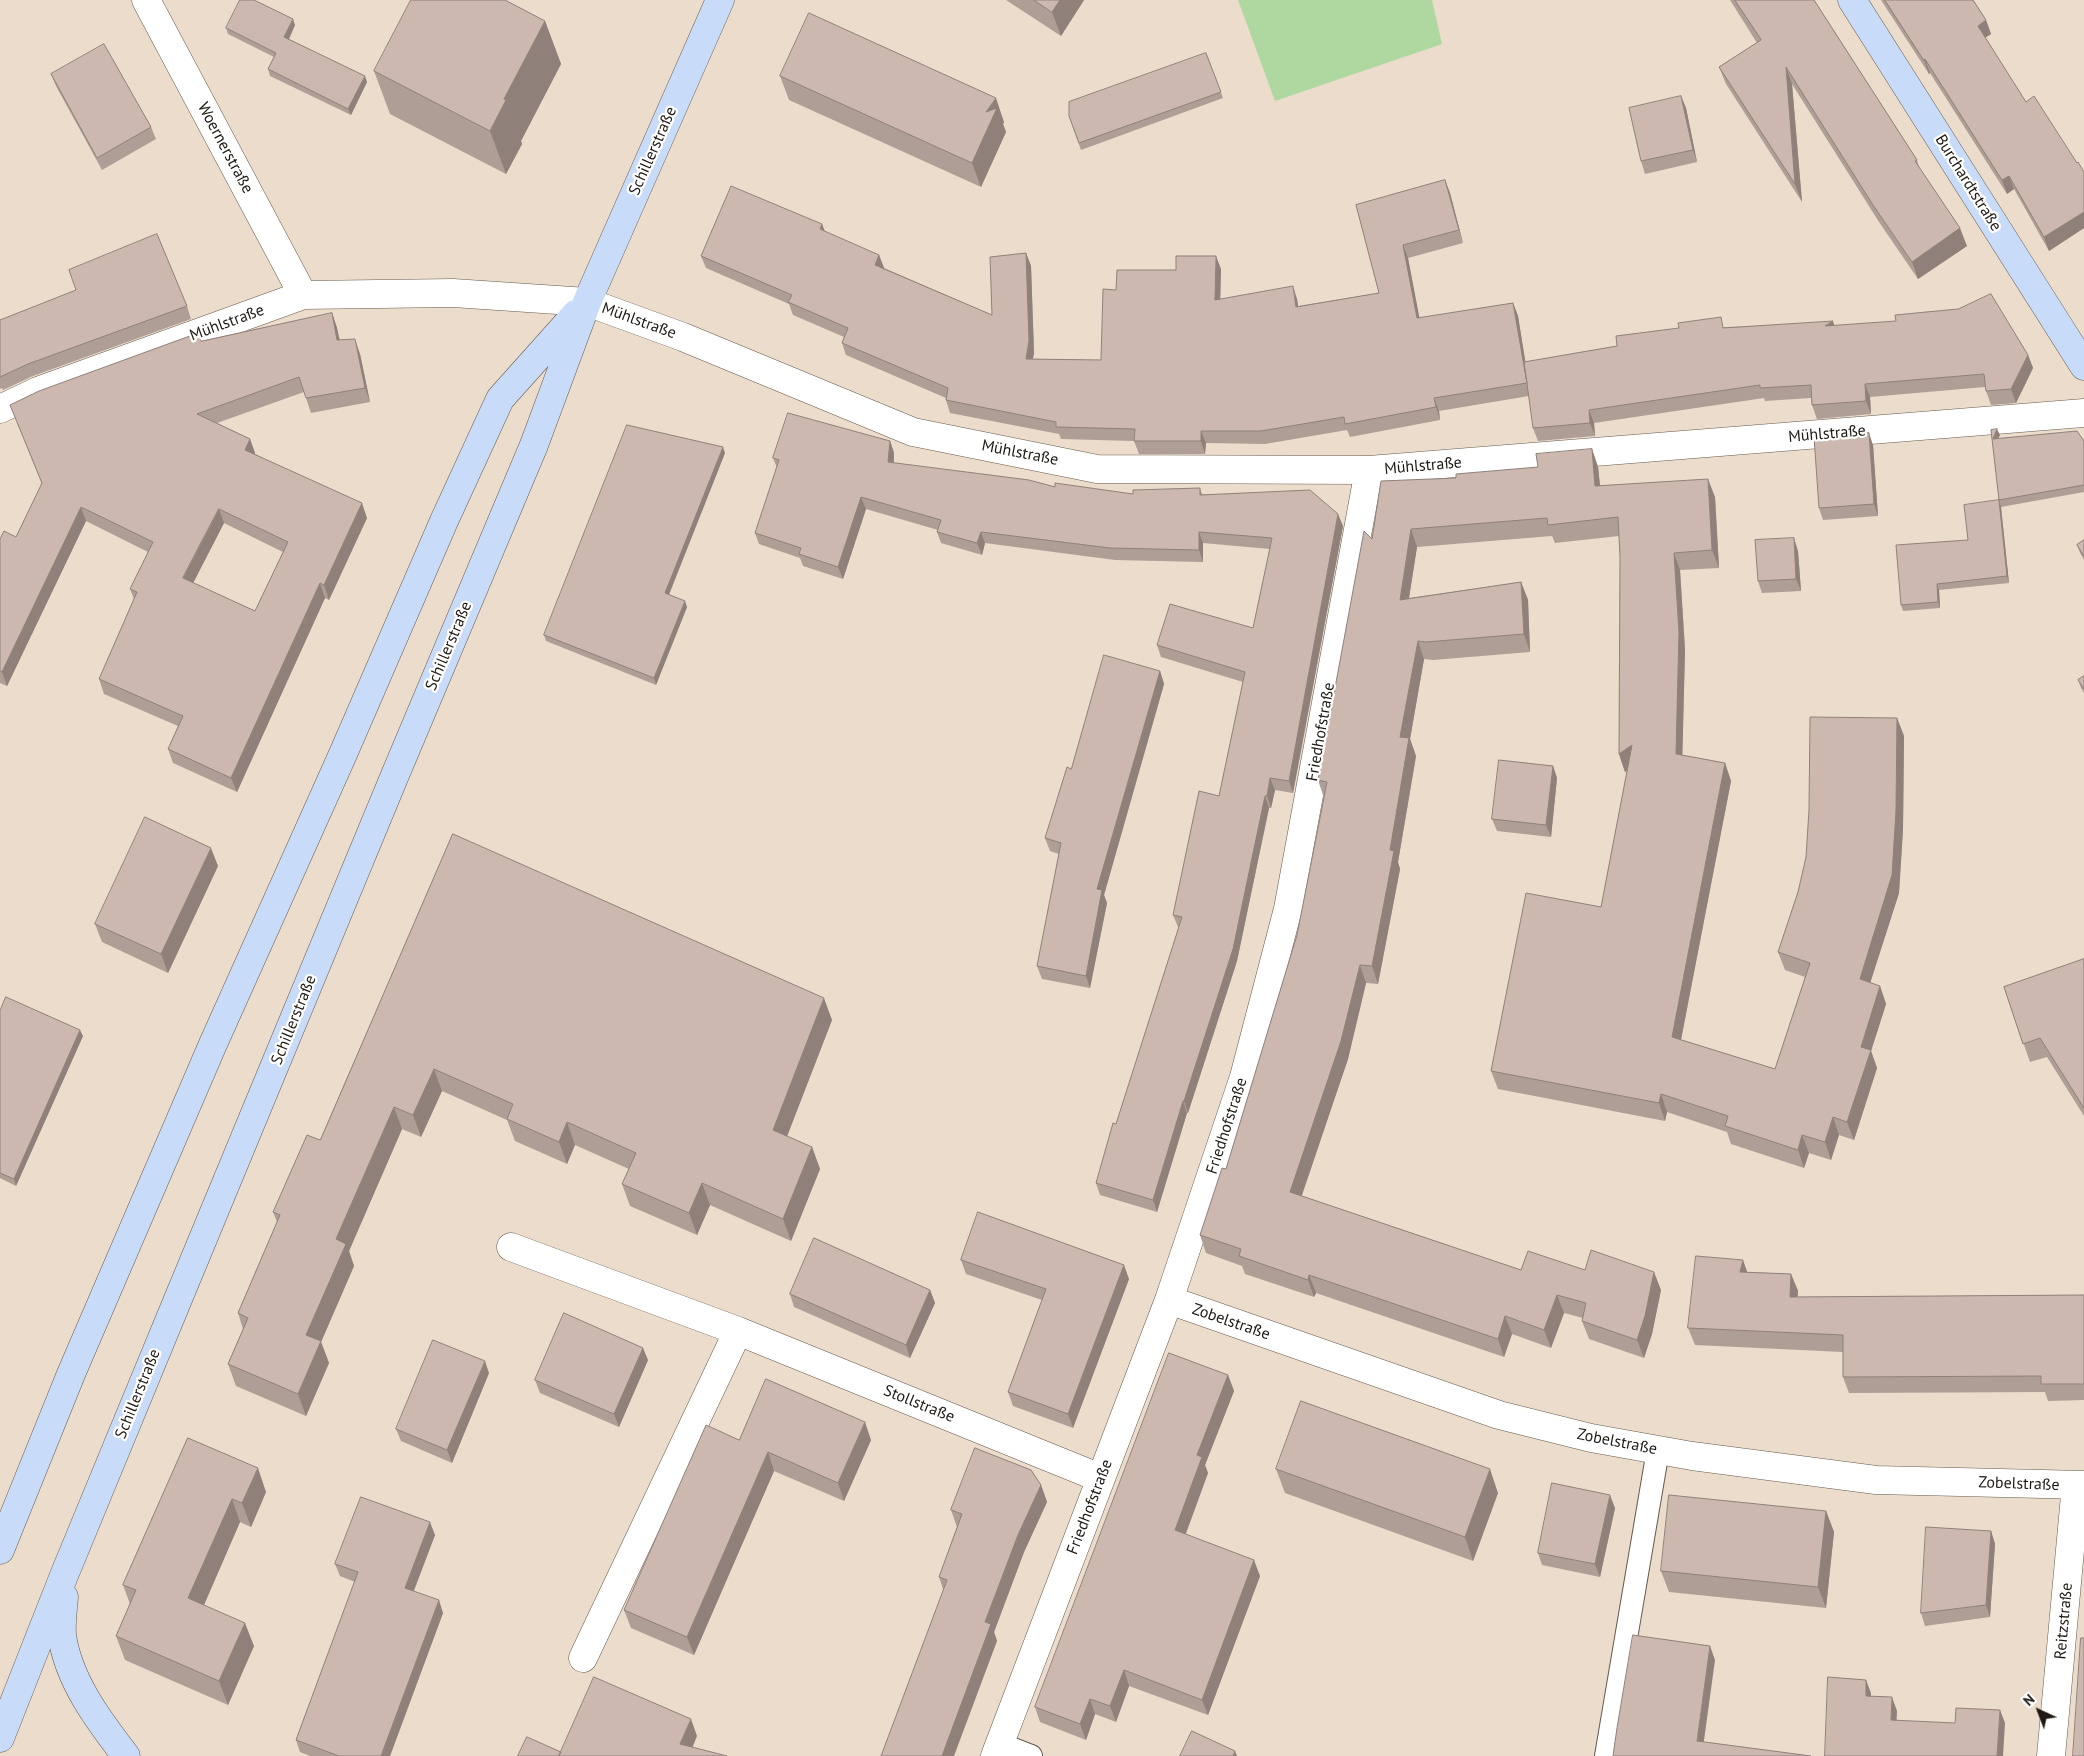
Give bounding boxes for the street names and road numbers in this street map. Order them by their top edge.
street label: Woernerstraße [193,99,257,197]
street label: Schillerstraße [625,104,681,198]
street label: Burchardtstraße [1931,131,2005,235]
street label: Mühlstraße [599,299,679,343]
street label: Mühlstraße [187,301,267,345]
street label: Mühlstraße [1787,421,1867,447]
street label: Mühlstraße [980,436,1060,470]
street label: Mühlstraße [1383,453,1463,479]
street label: Schillerstraße [422,599,476,693]
street label: Friedhofstraße [1303,681,1339,783]
street label: Schillerstraße [267,972,321,1068]
street label: Friedhofstraße [1202,1075,1252,1177]
street label: Zobelstraße [1190,1300,1272,1344]
street label: Schillerstraße [111,1346,165,1442]
street label: Stollstraße [881,1381,957,1427]
street label: Zobelstraße [1575,1425,1659,1459]
street label: Friedhofstraße [1063,1457,1117,1557]
street label: Zobelstraße [1978,1473,2060,1495]
street label: Reitzstraße [2051,1582,2077,1660]

